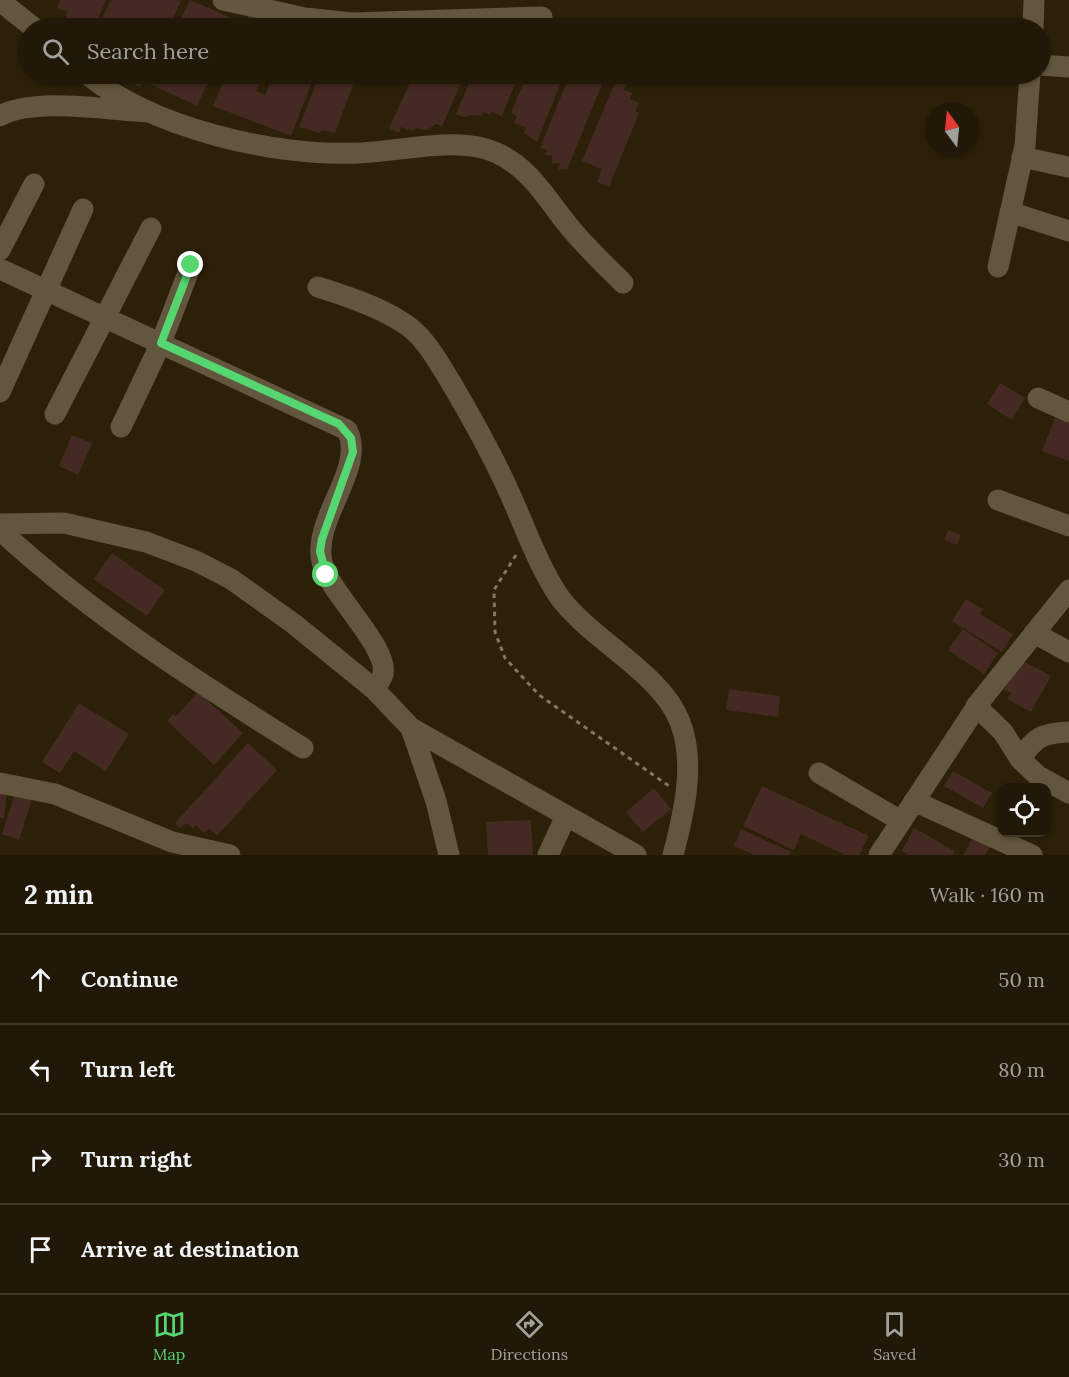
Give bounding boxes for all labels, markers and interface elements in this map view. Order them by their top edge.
search box [18,18,1051,84]
icon: search [39,35,72,68]
text: Search here [87,37,209,65]
north arrow [925,102,979,156]
route end [177,251,203,277]
route start [312,561,338,587]
map controls [997,783,1051,837]
button: locate [997,783,1051,837]
text: 2 min [24,878,94,911]
text: Walk · 160 m [929,882,1045,907]
icon: ahead [24,963,57,996]
text: Continue [81,965,178,993]
text: 50 m [999,967,1045,992]
icon: left [24,1053,57,1086]
text: Turn left [81,1055,175,1083]
text: 80 m [998,1057,1045,1082]
icon: right [24,1143,57,1176]
text: Turn right [81,1145,192,1173]
text: 30 m [998,1147,1045,1172]
icon: arrive [24,1233,57,1266]
text: Arrive at destination [81,1235,299,1263]
tab: Map [153,1308,186,1364]
tab: Directions [491,1308,568,1364]
tab: Saved [873,1308,916,1364]

